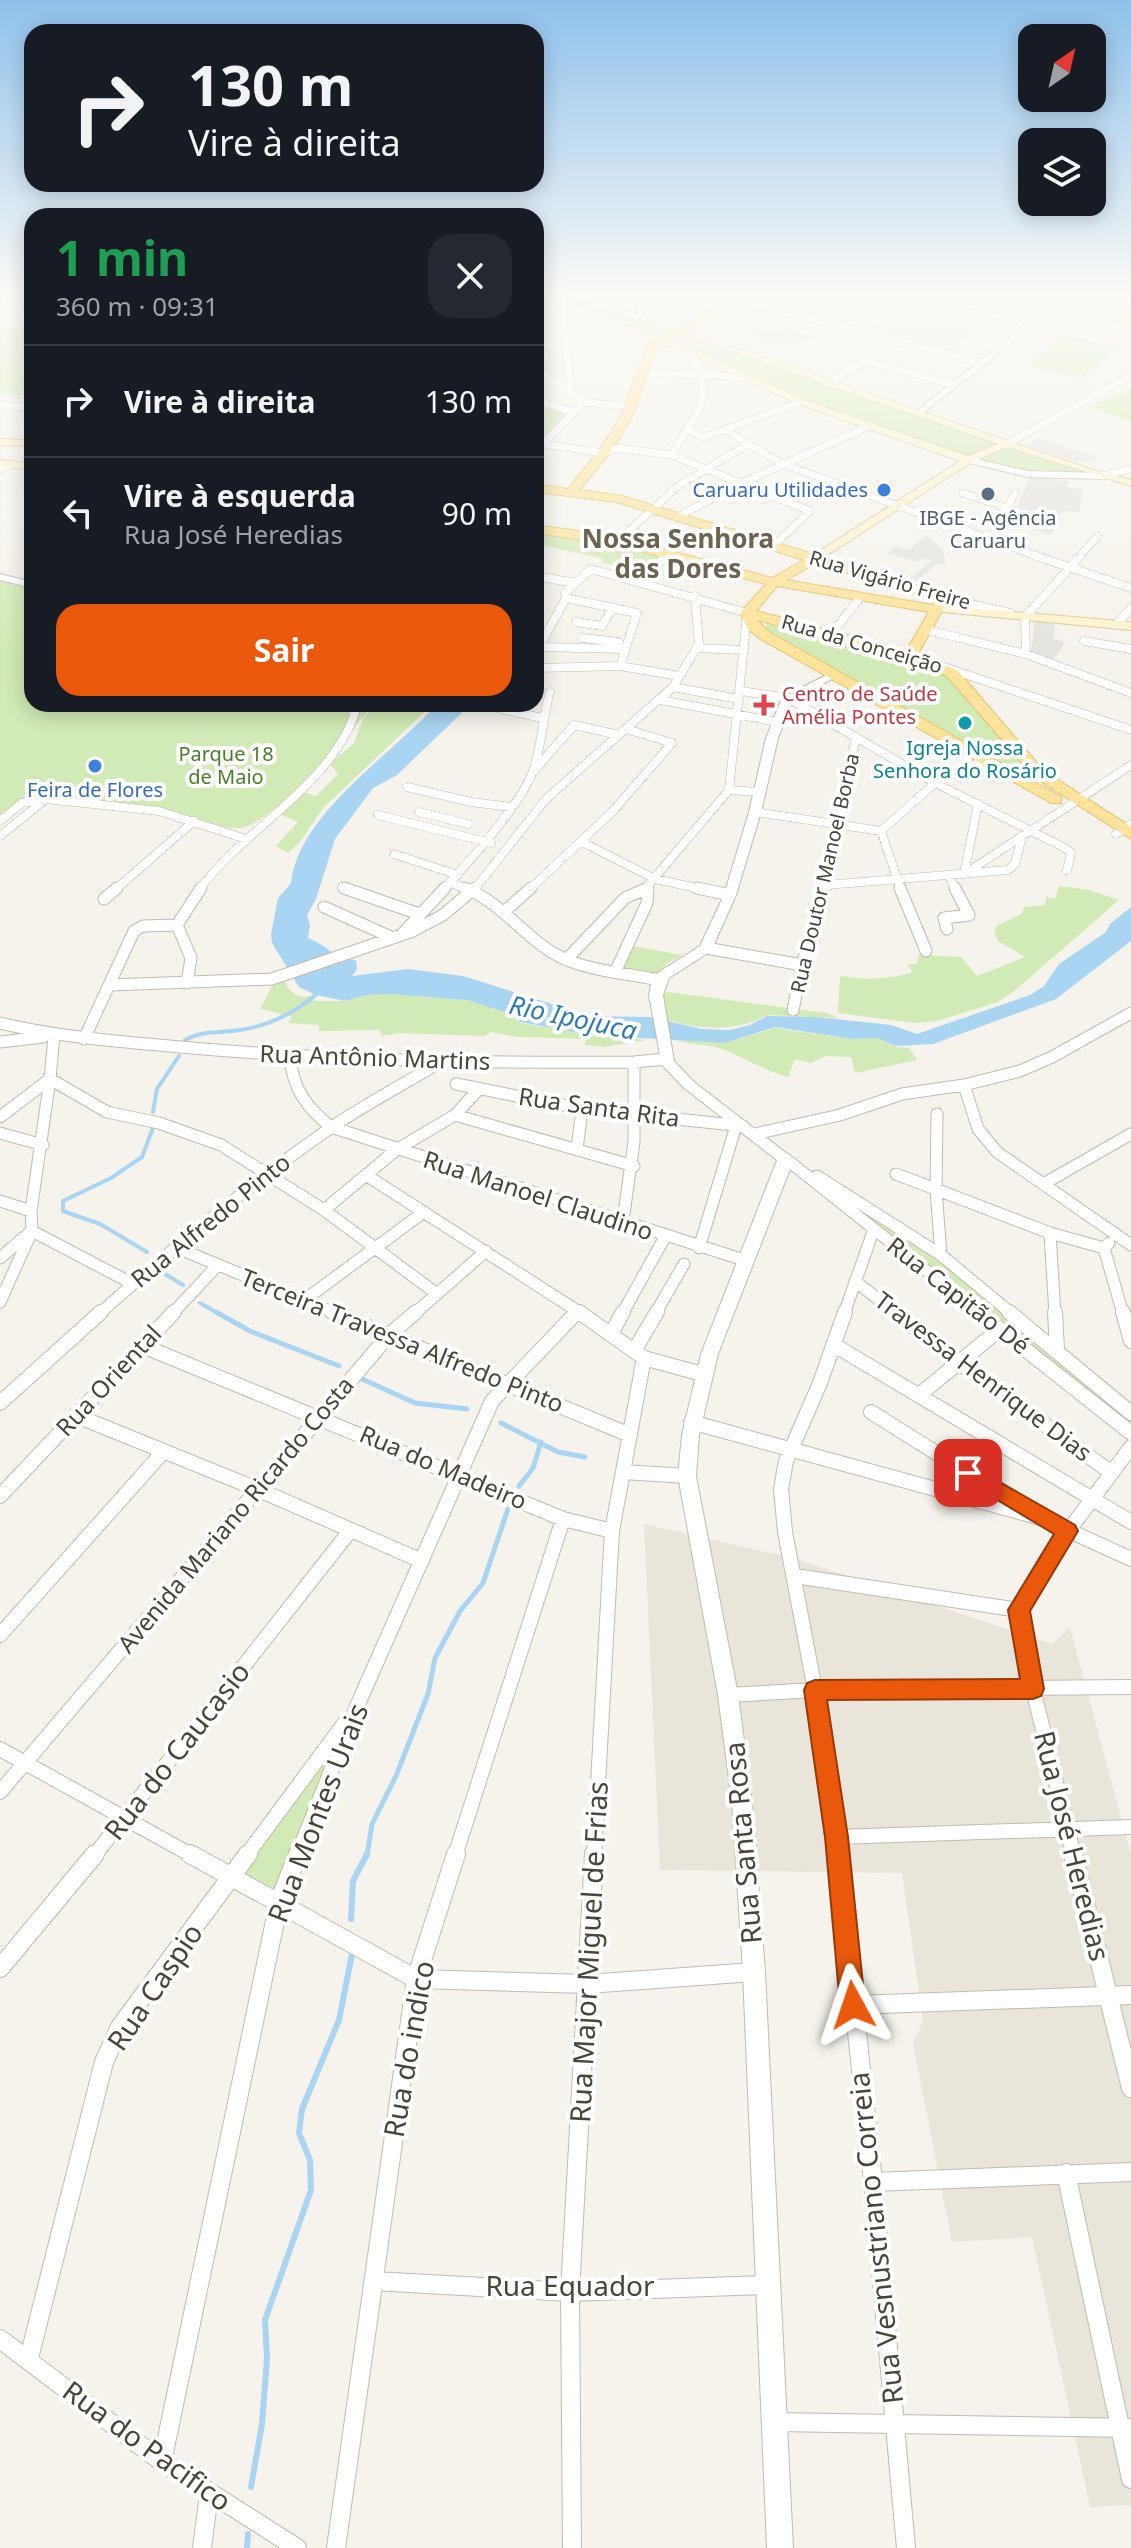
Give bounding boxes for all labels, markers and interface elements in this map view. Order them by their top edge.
north arrow [1018,24,1106,112]
map controls [1018,24,1106,216]
text: 130 m [188,46,353,122]
icon: right [56,56,160,160]
text: Vire à direita [188,118,401,167]
button: layers [1018,128,1106,216]
text: 1 min [56,225,188,290]
button: close [428,234,512,318]
text: 360 m · 09:31 [56,288,219,324]
icon: right [56,379,100,423]
text: Vire à direita [124,381,315,422]
text: 130 m [425,381,512,422]
text: Vire à esquerda [124,475,356,516]
place label: Caruaru Utilidades [692,476,868,503]
marker: Caruaru Utilidades [875,481,893,499]
marker: IBGE - Agência Caruaru [979,485,997,503]
icon: left [56,491,100,535]
text: 90 m [442,493,512,534]
place label: IBGE - Agência Caruaru [920,504,1057,554]
text: Rua José Heredias [124,516,343,552]
district label: Nossa Senhora das Dores [582,520,774,586]
street label: Rua Vigário Freire [806,544,974,615]
button: Sair [56,604,512,696]
street label: Rua da Conceição [779,608,946,679]
place label: Centro de Saúde Amélia Pontes [782,680,938,730]
marker: Centro de Saúde Amélia Pontes [753,694,775,716]
marker: Igreja Nossa Senhora do Rosário [956,714,974,732]
place label: Igreja Nossa Senhora do Rosário [873,734,1057,784]
park label: Parque 18 de Maio [178,740,274,790]
street label: Rua Doutor Manoel Borba [784,750,865,995]
marker: Feira de Flores [86,757,104,775]
place label: Feira de Flores [27,776,163,803]
water label: Rio Ipojuca [506,986,640,1048]
street label: Rua Antônio Martins [259,1036,491,1077]
street label: Rua Santa Rita [516,1079,682,1134]
street label: Rua Manoel Claudino [419,1142,658,1247]
street label: Rua Alfredo Pinto [123,1145,297,1294]
street label: Rua Capitão Dé [881,1229,1037,1361]
street label: Terceira Travessa Alfredo Pinto [236,1260,569,1420]
street label: Travessa Henrique Dias [869,1283,1099,1468]
street label: Rua Oriental [48,1317,168,1443]
street label: Avenida Mariano Ricardo Costa [109,1369,360,1659]
street label: Rua do Madeiro [355,1417,532,1517]
pin [934,1439,1002,1507]
icon: arrive [946,1451,990,1495]
street label: Rua do Caucasio [95,1653,258,1847]
street label: Rua Montes Urais [258,1698,376,1928]
street label: Rua José Heredias [1026,1727,1120,1965]
street label: Rua Santa Rosa [714,1740,770,1946]
street label: Rua Major Miguel de Frias [560,1780,616,2124]
street label: Rua Caspio [98,1915,211,2058]
street label: Rua do indico [374,1958,442,2140]
position arrow [811,1963,895,2047]
street label: Rua Vesnustriano Correia [839,2070,911,2406]
street label: Rua Equador [485,2266,655,2304]
street label: Rua do Pacifico [56,2371,240,2519]

